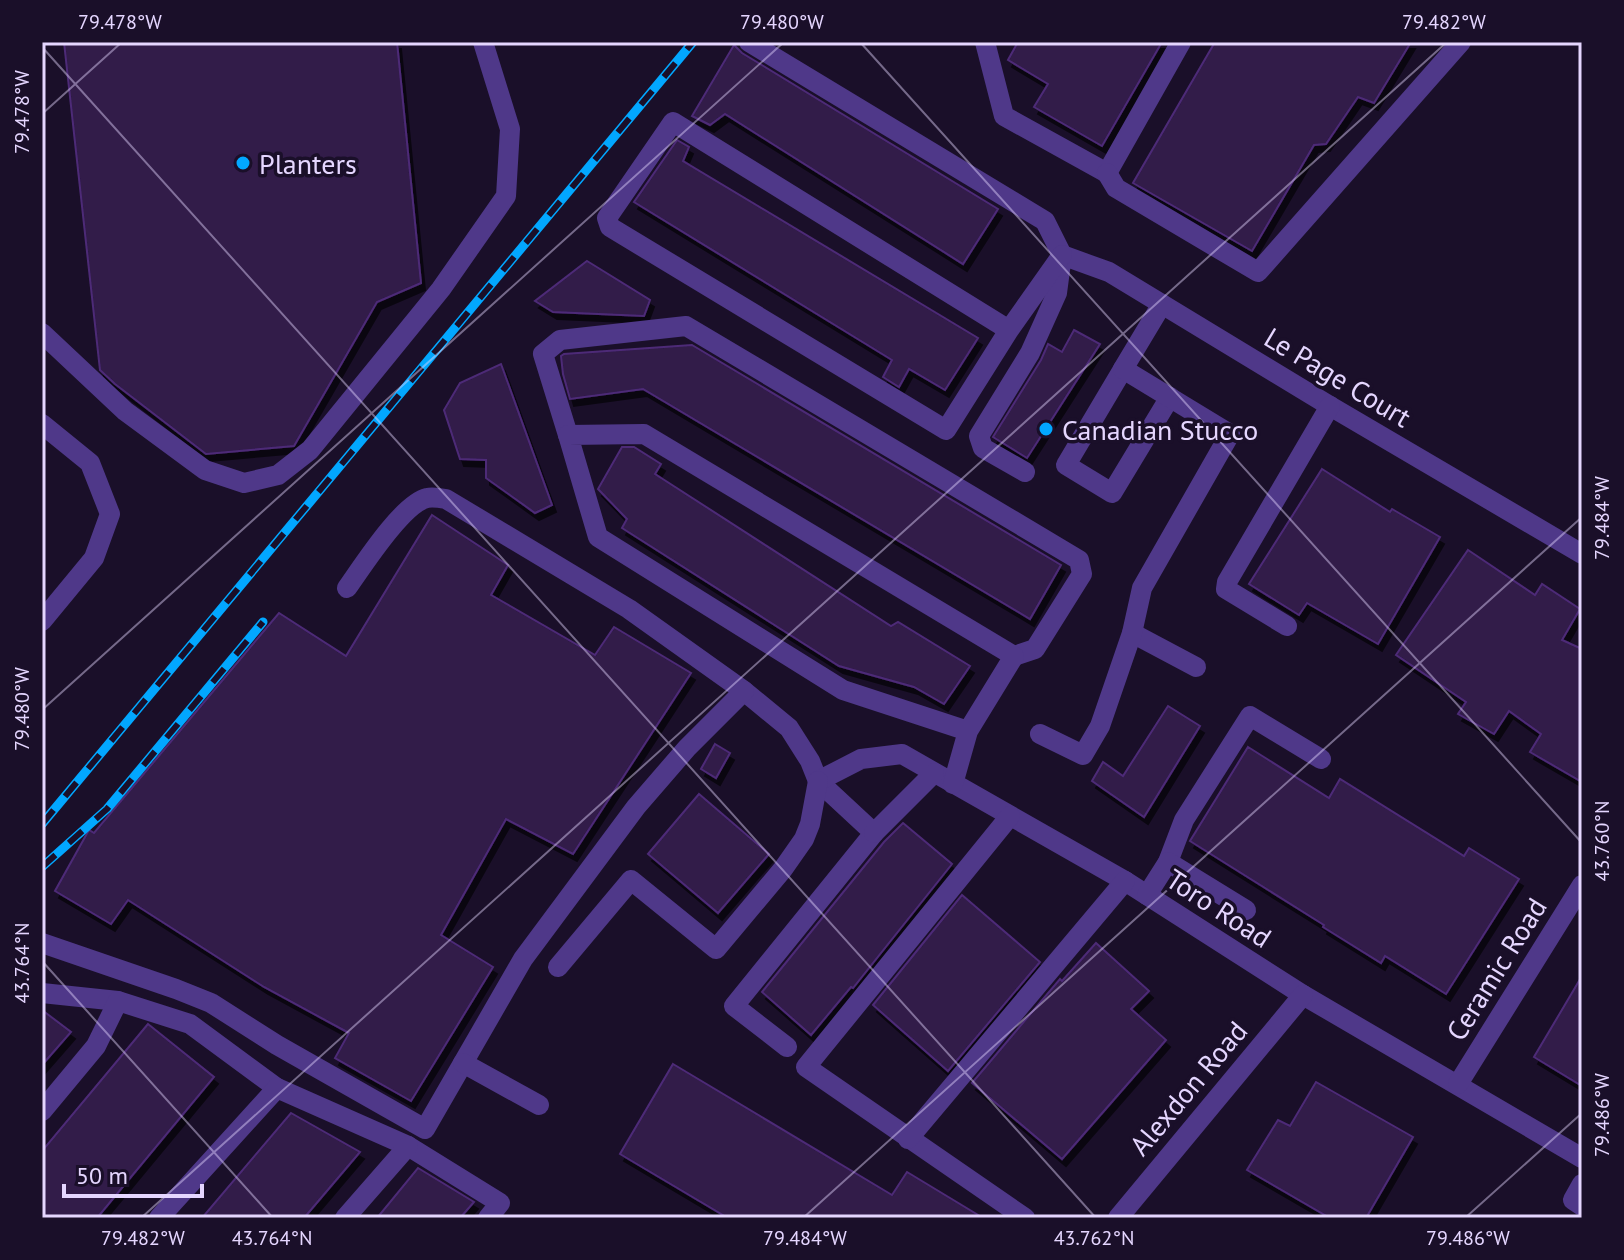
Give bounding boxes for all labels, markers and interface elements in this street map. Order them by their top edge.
text: 79.478°W [78,9,162,35]
text: 79.480°W [740,9,824,35]
text: 79.482°W [1402,9,1486,35]
text: 79.478°W [9,70,35,154]
place label: Planters [259,145,357,182]
marker: Planters [234,154,252,172]
street label: Le Page Court [1258,319,1419,436]
place label: Canadian Stucco [1062,411,1258,448]
marker: Canadian Stucco [1037,420,1055,438]
text: 79.484°W [1589,476,1615,560]
text: 79.480°W [9,667,35,751]
text: 43.760°N [1589,801,1615,881]
street label: Toro Road [1159,860,1279,956]
street label: Ceramic Road [1437,891,1555,1047]
text: 43.764°N [9,923,35,1003]
street label: Alexdon Road [1121,1013,1255,1163]
text: 79.486°W [1589,1073,1615,1157]
scale bar [64,1148,202,1198]
text: 50 m [76,1160,128,1191]
text: 79.482°W [101,1225,185,1251]
text: 43.764°N [232,1225,312,1251]
text: 79.484°W [763,1225,847,1251]
text: 43.762°N [1054,1225,1134,1251]
text: 79.486°W [1426,1225,1510,1251]

